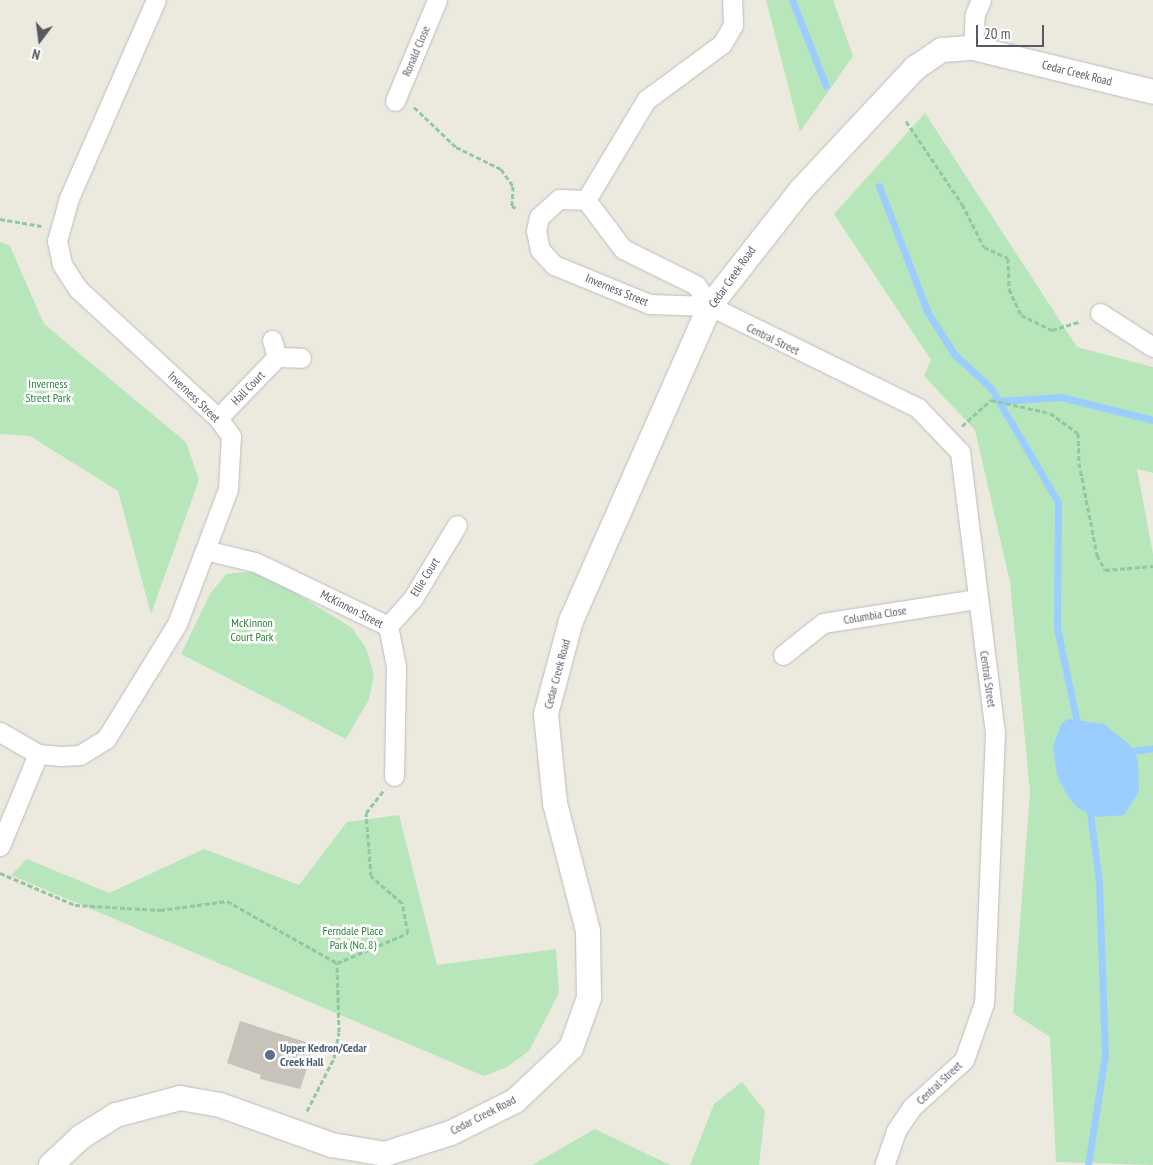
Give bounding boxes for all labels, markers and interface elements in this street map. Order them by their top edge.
north arrow [15,15,65,65]
scale bar [978,15,1046,47]
street label: Ronald Close [399,24,433,78]
text: 20 m [984,24,1010,43]
text: N [30,45,42,64]
street label: Cedar Creek Road [1040,57,1114,89]
street label: Cedar Creek Road [705,243,759,311]
street label: Inverness Street [583,271,651,309]
street label: Central Street [744,320,802,358]
street label: Hall Court [228,368,268,408]
street label: Inverness Street [165,369,223,425]
park label: Inverness Street Park [25,377,71,405]
street label: Ellie Court [407,555,443,599]
street label: McKinnon Street [318,587,386,631]
street label: Columbia Close [842,603,908,627]
park label: McKinnon Court Park [231,616,273,644]
street label: Cedar Creek Road [541,637,573,711]
street label: Central Street [977,650,999,708]
park label: Ferndale Place Park (No. 8) [323,924,383,952]
place label: Upper Kedron/Cedar Creek Hall [280,1041,367,1069]
marker: Upper Kedron/Cedar Creek Hall [264,1049,276,1061]
street label: Central Street [913,1058,965,1108]
street label: Cedar Creek Road [448,1092,518,1138]

